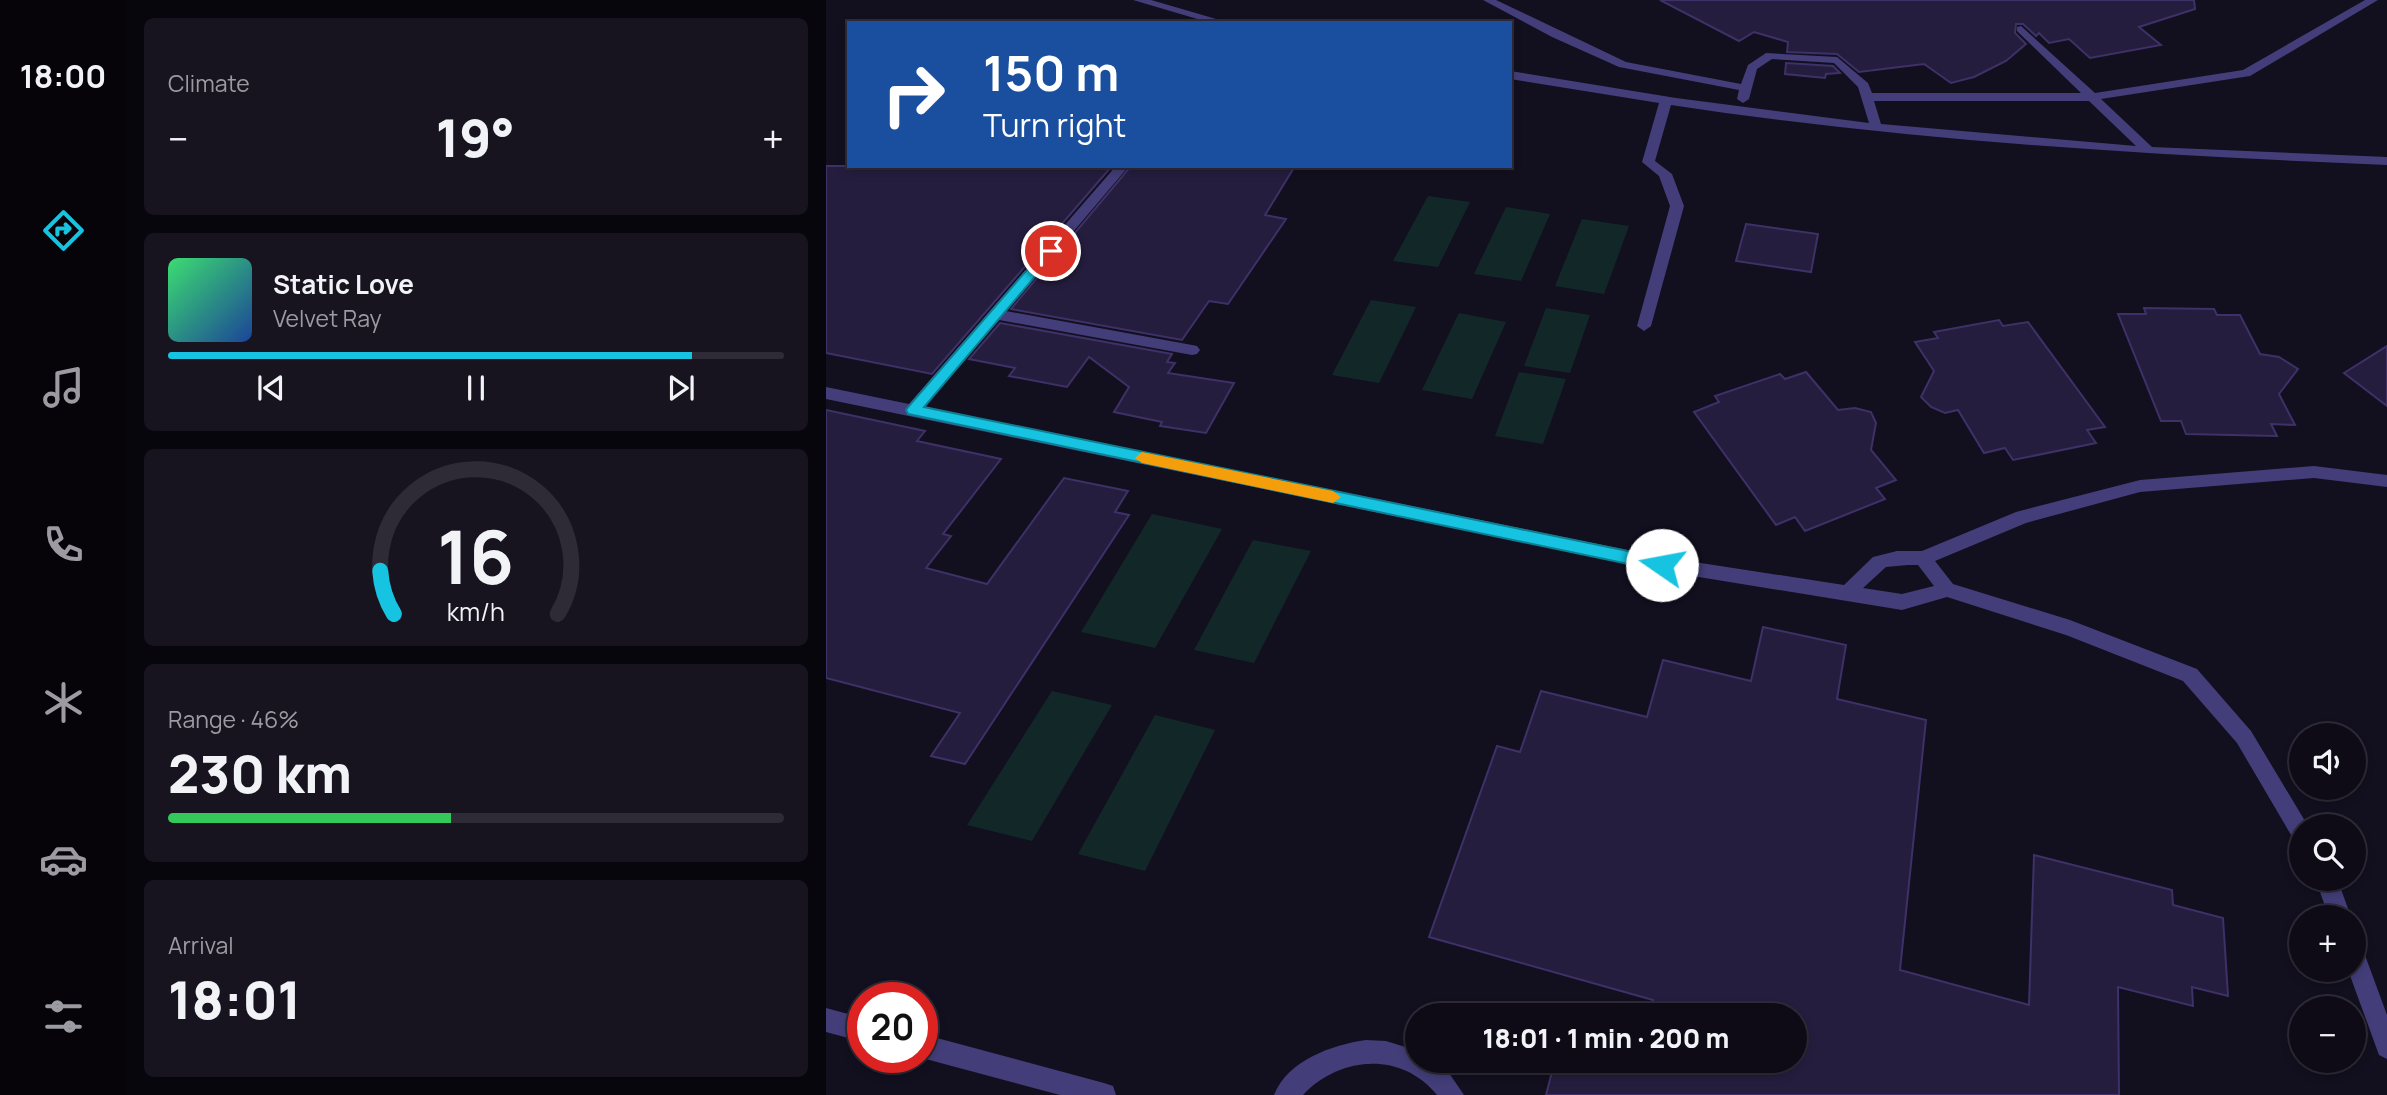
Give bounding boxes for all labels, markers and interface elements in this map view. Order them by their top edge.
text: 150 m [983,39,1119,106]
icon: right [868,49,959,140]
text: 18:00 [20,54,106,98]
text: Climate [168,67,250,99]
text: 19° [436,102,515,173]
text: Turn right [983,103,1126,147]
text: − [168,112,189,164]
text: + [762,112,784,164]
icon: directions [39,206,88,255]
pin [1021,221,1081,281]
icon: arrive [1032,232,1070,270]
text: Static Love [273,266,414,302]
text: Velvet Ray [273,302,382,334]
icon: music [39,363,88,412]
icon: previous [252,369,290,407]
icon: pause [457,369,495,407]
icon: next [662,369,700,407]
text: 16 [437,506,515,606]
icon: phone [39,520,88,569]
position arrow [1625,528,1699,602]
text: km/h [447,593,505,628]
icon: climate [39,678,88,727]
text: Range · 46% [168,703,299,735]
map controls [2289,723,2366,1073]
button: sound [2289,723,2366,800]
text: 230 km [168,738,352,809]
button: search [2289,814,2366,891]
icon: car [39,835,88,884]
button: + [2289,905,2366,982]
text: Arrival [168,929,234,961]
text: 18:01 [168,964,301,1035]
speed limit sign: 20 [847,982,938,1073]
icon: filters [39,992,88,1041]
button: − [2289,996,2366,1073]
text: 18:01 · 1 min · 200 m [1483,1020,1729,1056]

